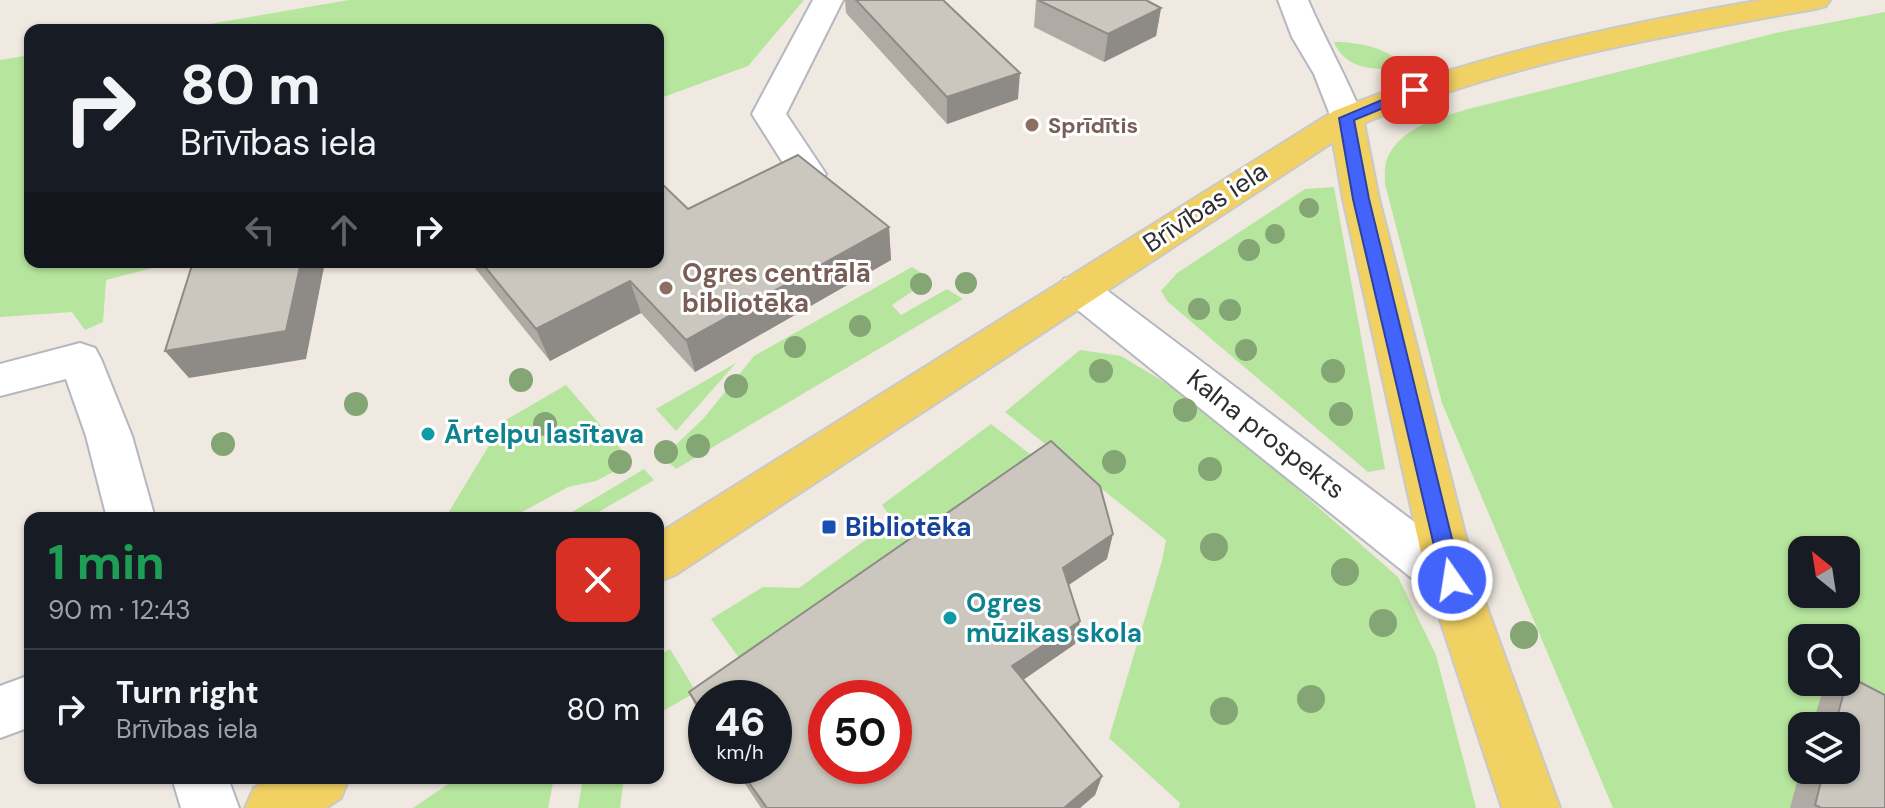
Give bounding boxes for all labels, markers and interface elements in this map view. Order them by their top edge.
text: 80 m [180,48,321,121]
icon: right [48,56,152,160]
pin [1381,56,1449,124]
icon: arrive [1393,68,1437,112]
place label: Sprīdītis [1048,111,1138,140]
marker: Sprīdītis [1023,116,1041,134]
text: Brīvības iela [180,119,377,166]
street label: Brīvības iela [1136,154,1274,260]
icon: left [238,208,282,252]
icon: ahead [322,208,366,252]
icon: right [406,208,450,252]
place label: Ogres centrālā bibliotēka [682,256,871,320]
marker: Ogres centrālā bibliotēka [657,279,675,297]
street label: Kalna prospekts [1180,362,1352,506]
place label: Ārtelpu lasītava [444,417,644,451]
marker: Ārtelpu lasītava [419,425,437,443]
place label: Bibliotēka [845,510,972,544]
marker: Bibliotēka [820,518,838,536]
text: 1 min [48,531,165,594]
north arrow [1788,536,1860,608]
map controls [1788,536,1860,784]
button: close [556,538,640,622]
position arrow [1410,538,1494,622]
place label: Ogres mūzikas skola [966,586,1142,650]
text: 90 m · 12:43 [48,593,191,627]
marker: Ogres mūzikas skola [941,609,959,627]
button: search [1788,624,1860,696]
text: Turn right [116,673,259,712]
speed limit sign: 50 [808,680,912,784]
icon: right [48,687,92,731]
text: 80 m [567,690,640,729]
text: 46 [714,696,766,748]
text: Brīvības iela [116,712,258,746]
button: layers [1788,712,1860,784]
text: km/h [716,739,764,765]

